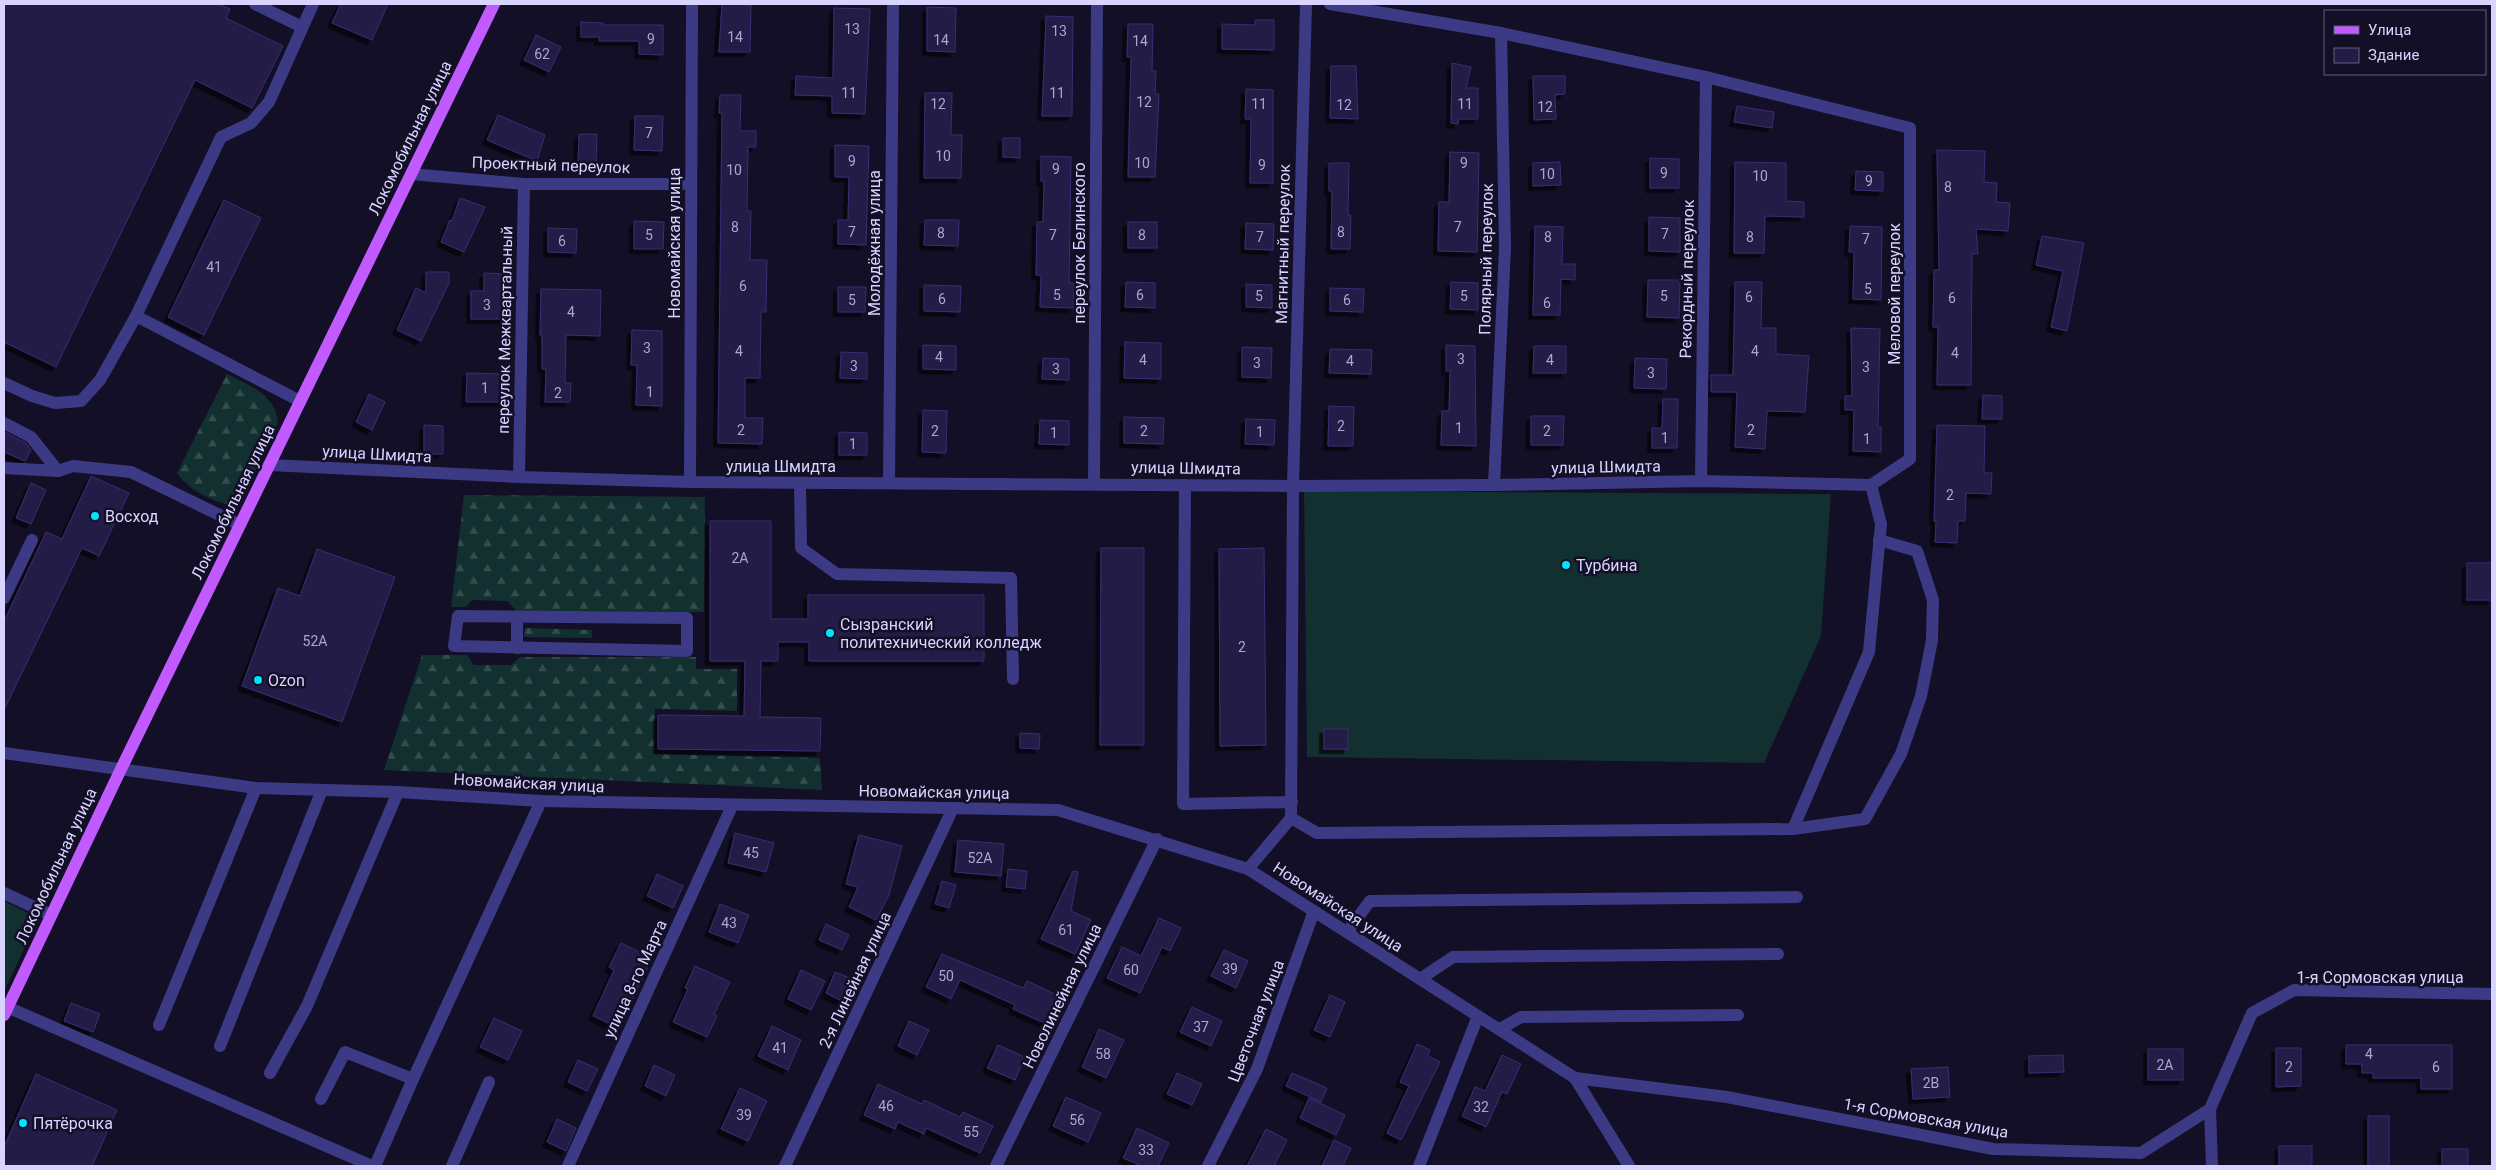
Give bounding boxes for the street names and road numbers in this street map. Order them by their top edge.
street label: Локомобильная улица [364,58,456,218]
street label: Проектный переулок [471,153,631,177]
street label: переулок Белинского [1070,162,1089,324]
street label: Магнитный переулок [1272,164,1294,324]
street label: Новомайская улица [665,167,684,319]
street label: Молодёжная улица [865,170,884,316]
street label: Полярный переулок [1475,183,1497,335]
street label: Рекордный переулок [1676,199,1698,359]
street label: Меловой переулок [1885,223,1904,365]
street label: переулок Межквартальный [494,226,516,434]
street label: Локомобильная улица [187,422,279,582]
street label: улица Шмидта [322,442,432,466]
street label: улица Шмидта [726,457,836,476]
street label: улица Шмидта [1551,457,1661,477]
street label: улица Шмидта [1131,458,1241,478]
street label: Новомайская улица [453,770,605,796]
street label: Новомайская улица [858,781,1010,803]
street label: Локомобильная улица [12,785,100,947]
street label: Новомайская улица [1269,858,1407,956]
street label: 2-я Линейная улица [815,909,895,1051]
street label: улица 8-го Марта [599,917,671,1041]
street label: Новолинейная улица [1019,921,1105,1071]
street label: Цветочная улица [1224,957,1288,1085]
street label: 1-я Сормовская улица [2296,968,2464,987]
street label: 1-я Сормовская улица [1842,1094,2010,1142]

